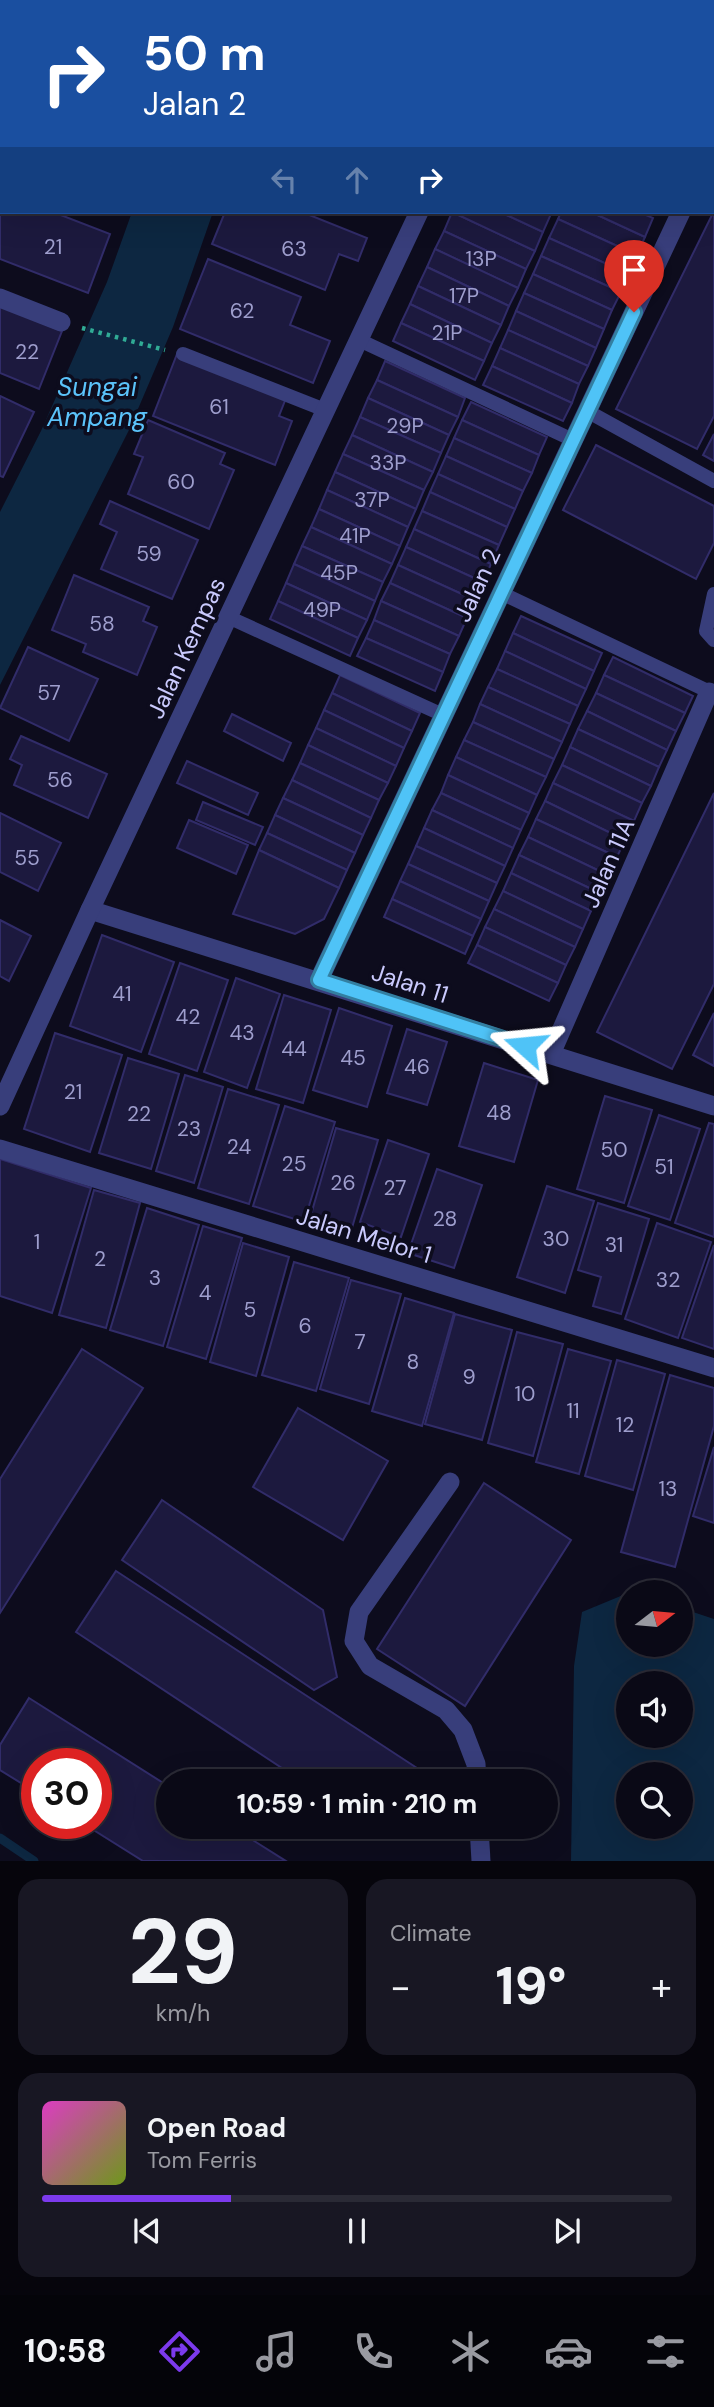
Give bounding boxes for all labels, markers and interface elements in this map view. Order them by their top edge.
text: 50 m [143,21,266,85]
icon: right [28,28,119,119]
text: Jalan 2 [143,83,246,125]
icon: left [265,161,303,199]
icon: ahead [338,161,376,199]
icon: right [411,161,449,199]
house number: 21 [44,233,62,261]
house number: 63 [281,235,307,263]
pin [604,240,664,312]
house number: 13P [465,245,497,273]
icon: arrive [615,251,653,289]
house number: 17P [449,282,479,310]
house number: 62 [230,297,254,325]
house number: 21P [432,319,462,347]
house number: 22 [15,338,39,366]
water label: Sungai Ampang [46,370,148,434]
house number: 61 [209,393,229,421]
house number: 29P [386,412,424,440]
house number: 33P [369,449,407,477]
house number: 60 [167,468,195,496]
house number: 37P [354,486,390,514]
house number: 41P [339,522,371,550]
house number: 59 [136,540,162,568]
street label: Jalan 2 [447,543,507,627]
house number: 45P [320,559,358,587]
street label: Jalan Kempas [140,573,232,723]
house number: 49P [303,596,341,624]
house number: 58 [89,610,115,638]
house number: 57 [37,679,61,707]
house number: 56 [47,766,73,794]
street label: Jalan 11A [575,813,641,912]
house number: 55 [14,844,40,872]
street label: Jalan 11 [368,956,452,1010]
house number: 41 [112,980,132,1008]
house number: 42 [176,1003,200,1031]
position arrow [488,1009,562,1083]
house number: 43 [229,1019,255,1047]
house number: 44 [281,1035,307,1063]
house number: 45 [340,1044,366,1072]
house number: 46 [404,1053,430,1081]
house number: 21 [64,1078,82,1106]
house number: 48 [486,1099,512,1127]
house number: 22 [127,1100,151,1128]
house number: 23 [177,1115,201,1143]
house number: 24 [227,1133,251,1161]
house number: 50 [600,1136,628,1164]
house number: 25 [282,1150,306,1178]
house number: 51 [654,1153,674,1181]
house number: 26 [330,1169,356,1197]
house number: 27 [384,1174,406,1202]
street label: Jalan Melor 1 [293,1200,435,1270]
house number: 28 [433,1205,457,1233]
house number: 30 [543,1225,569,1253]
house number: 1 [34,1228,40,1256]
house number: 31 [605,1231,623,1259]
house number: 2 [94,1245,106,1273]
house number: 3 [149,1264,161,1292]
house number: 32 [656,1266,680,1294]
house number: 4 [199,1279,212,1307]
house number: 5 [244,1296,256,1324]
house number: 6 [298,1312,312,1340]
house number: 7 [354,1328,366,1356]
house number: 8 [407,1348,419,1376]
house number: 9 [462,1363,476,1391]
house number: 10 [515,1380,535,1408]
house number: 11 [566,1397,580,1425]
house number: 12 [616,1411,634,1439]
house number: 13 [659,1475,677,1503]
north arrow [616,1580,693,1657]
map controls [616,1580,693,1839]
button: sound [616,1671,693,1748]
speed limit sign: 30 [21,1748,112,1839]
button: search [616,1762,693,1839]
text: 10:59 · 1 min · 210 m [237,1787,477,1821]
text: 29 [128,1893,238,2011]
text: Climate [390,1918,472,1948]
text: 19° [496,1952,566,2020]
text: − [390,1962,411,2012]
text: + [651,1962,672,2012]
text: km/h [156,1998,210,2028]
text: Open Road [147,2111,286,2145]
text: Tom Ferris [147,2145,257,2175]
icon: previous [128,2212,166,2250]
icon: pause [338,2212,376,2250]
icon: next [548,2212,586,2250]
icon: directions [155,2327,204,2376]
icon: music [252,2327,301,2376]
icon: phone [349,2327,398,2376]
icon: climate [446,2327,495,2376]
icon: car [544,2327,593,2376]
icon: filters [641,2327,690,2376]
text: 10:58 [24,2330,107,2372]

